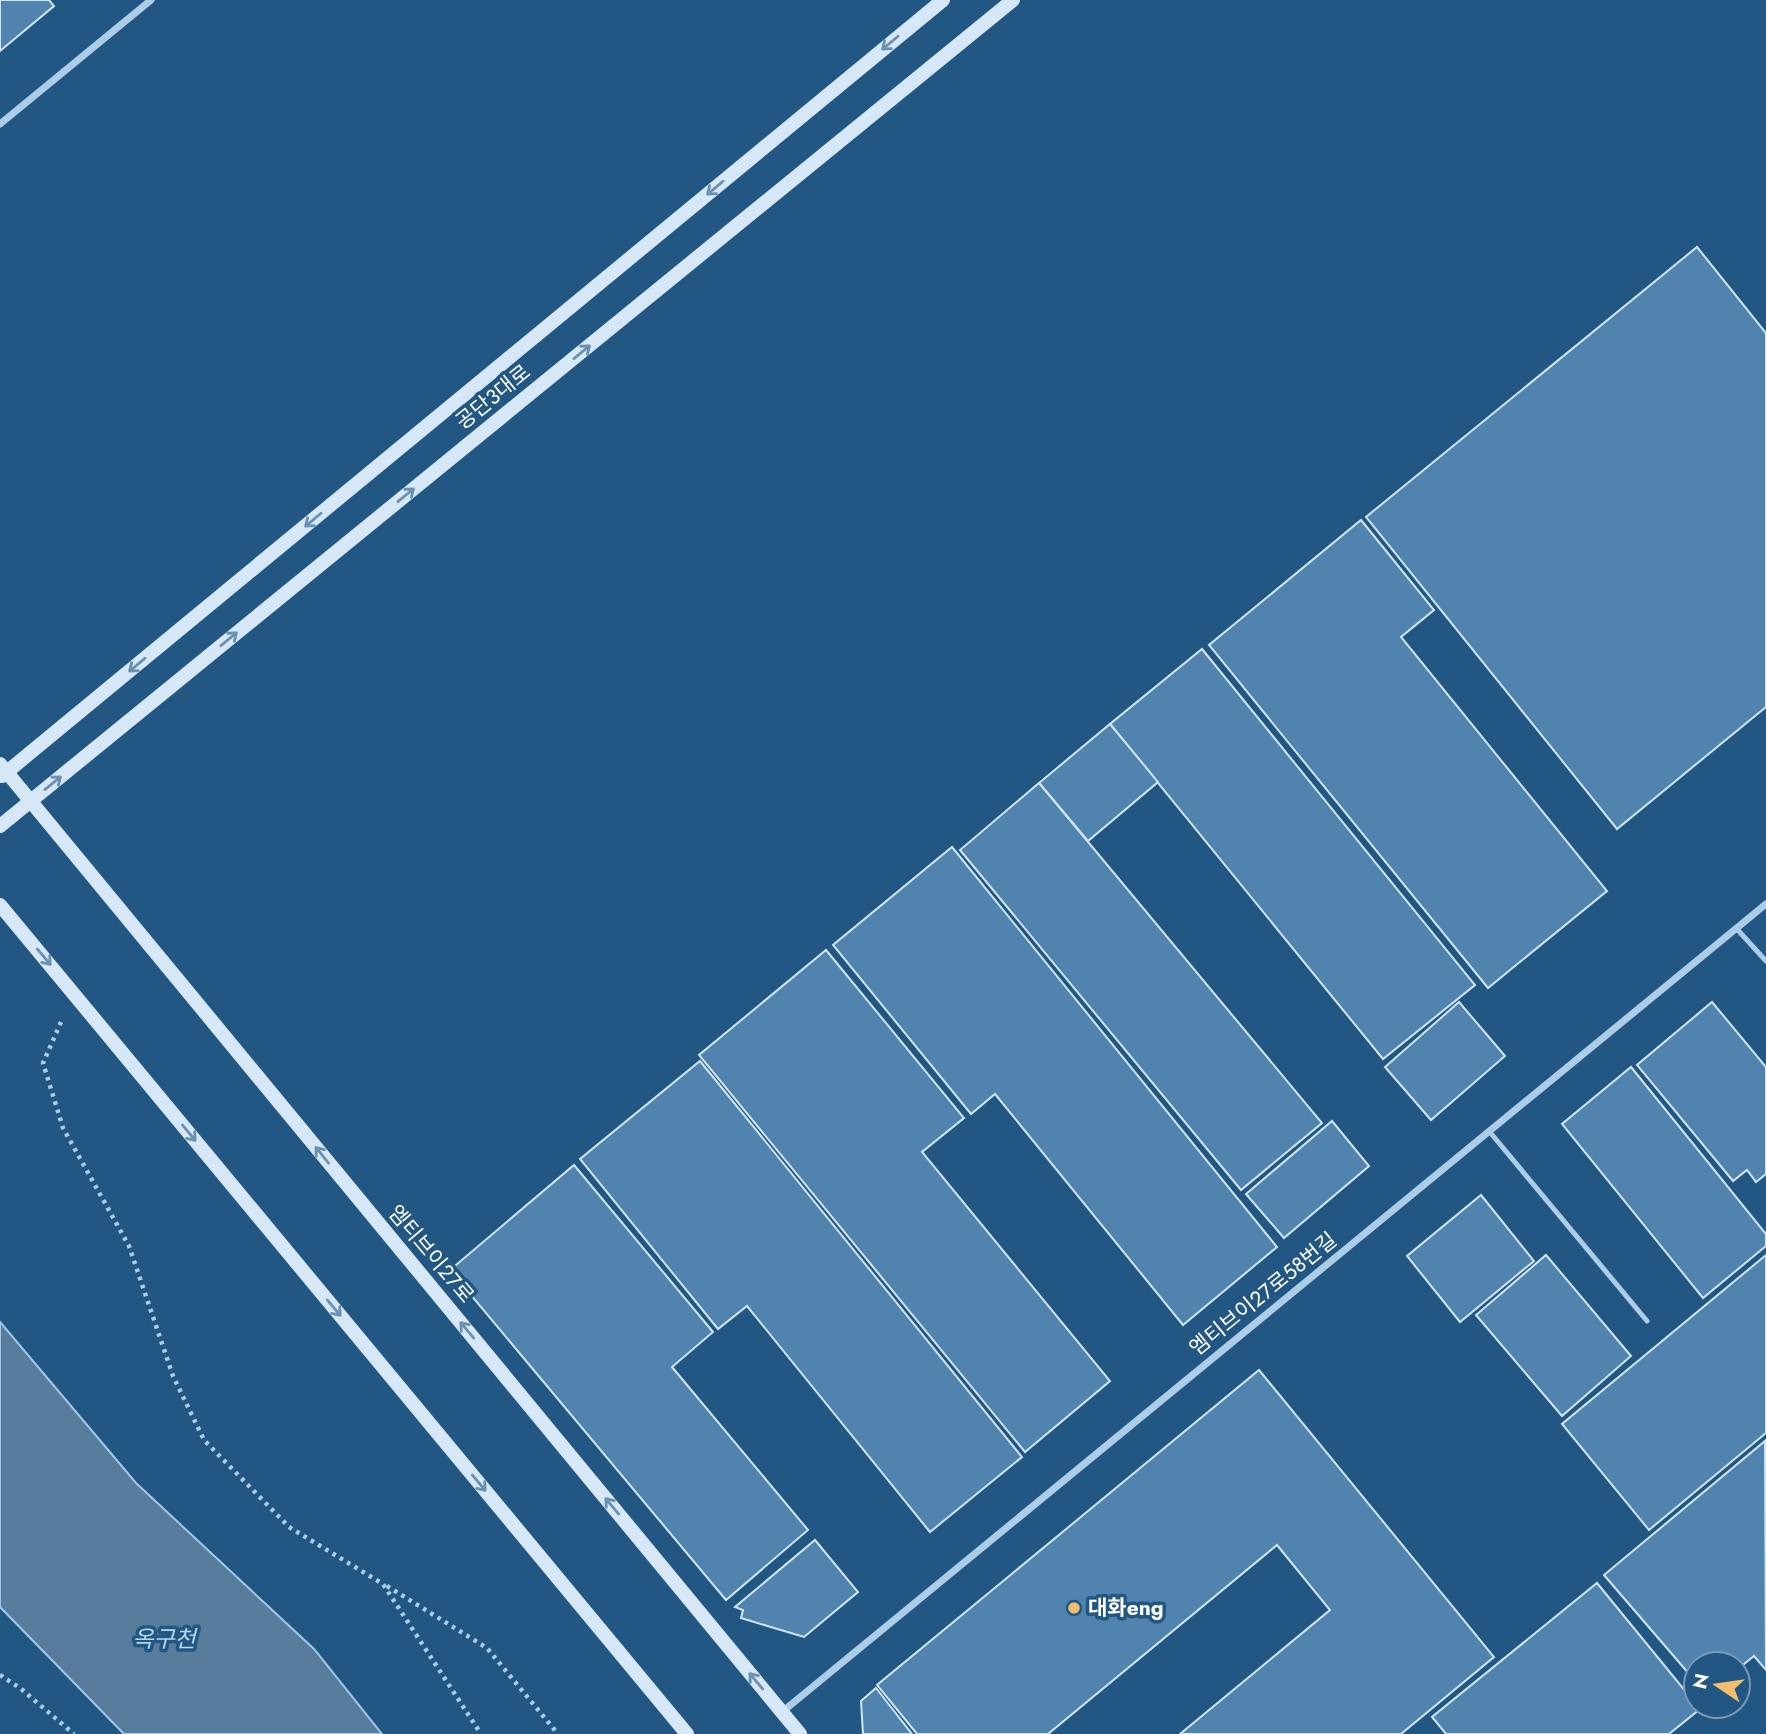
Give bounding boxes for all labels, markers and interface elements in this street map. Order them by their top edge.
one-way arrow [882,36,900,51]
one-way arrow [706,180,724,196]
one-way arrow [572,344,590,359]
street label: 공단3대로 [449,357,537,437]
one-way arrow [396,488,414,503]
one-way arrow [304,512,322,528]
one-way arrow [220,631,238,647]
one-way arrow [129,657,147,673]
one-way arrow [43,775,61,791]
one-way arrow [36,948,51,966]
one-way arrow [181,1123,197,1141]
one-way arrow [315,1146,330,1164]
street label: 엠티브이27로 [381,1199,481,1309]
street label: 엠티브이27로58번길 [1183,1225,1343,1363]
one-way arrow [326,1298,342,1316]
one-way arrow [459,1322,475,1340]
one-way arrow [471,1473,487,1491]
one-way arrow [604,1497,620,1515]
place label: 대화eng [1088,1593,1164,1623]
marker: 대화eng [1066,1600,1082,1616]
water label: 옥구천 [132,1622,199,1656]
north arrow [1682,1650,1752,1720]
text: N [1686,1671,1716,1692]
one-way arrow [749,1673,764,1691]

